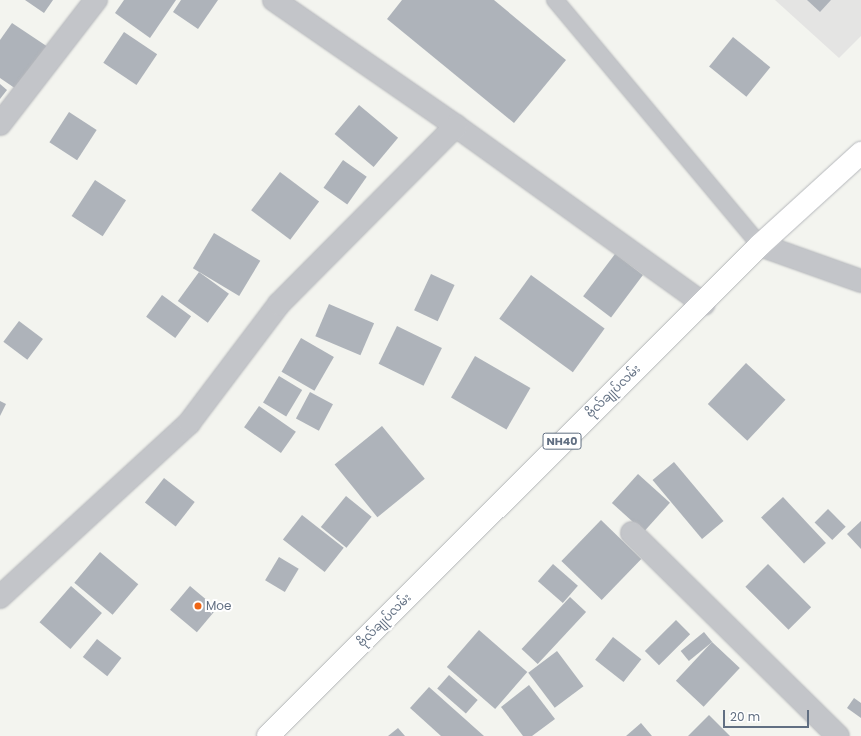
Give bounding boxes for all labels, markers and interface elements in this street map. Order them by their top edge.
street label: ဗိုလ်ချုပ်လမ်း [583,362,643,420]
road number: NH40 [542,432,582,450]
street label: ဗိုလ်ချုပ်လမ်း [354,590,414,650]
place label: Moe [206,599,231,613]
marker: Moe [193,601,203,611]
scale bar [725,702,811,728]
text: 20 m [730,708,760,725]

